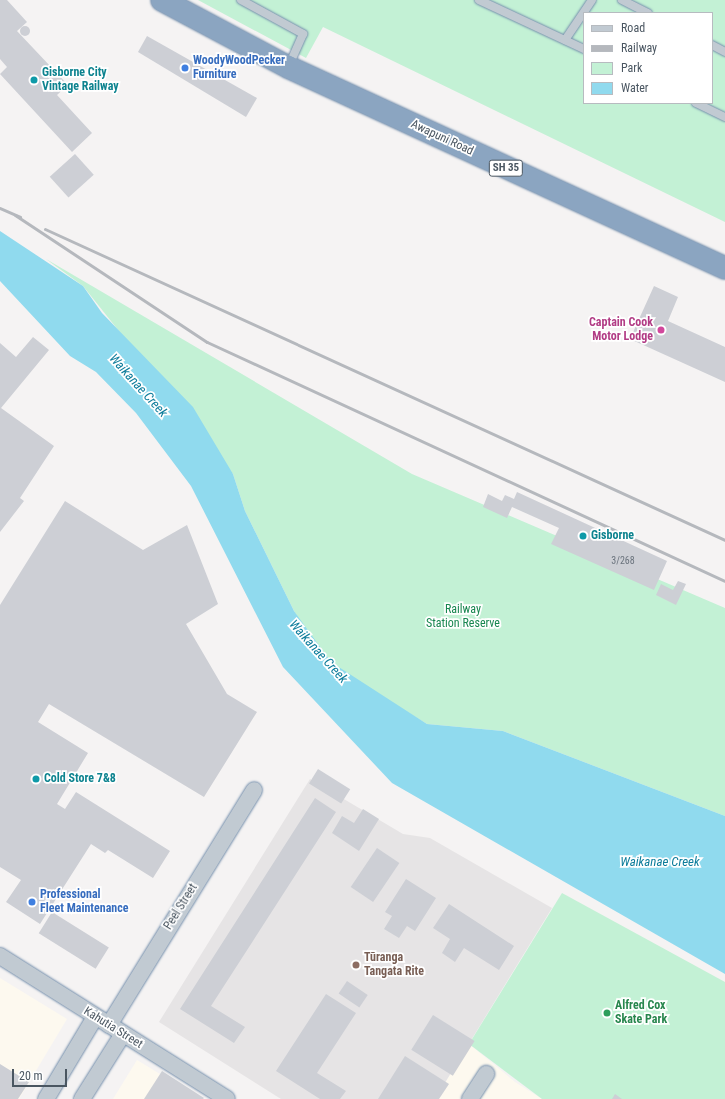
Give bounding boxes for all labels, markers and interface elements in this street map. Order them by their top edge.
legend [583,12,713,104]
text: Road [621,21,645,35]
text: Railway [621,41,657,55]
place label: WoodyWoodPecker Furniture [193,54,285,82]
text: Park [621,61,642,75]
marker: WoodyWoodPecker Furniture [180,63,190,73]
place label: Gisborne City Vintage Railway [42,66,119,94]
marker: Gisborne City Vintage Railway [29,75,39,85]
text: Water [621,81,649,95]
street label: Awapuni Road [408,117,476,159]
road number: SH 35 [488,159,524,177]
place label: Captain Cook Motor Lodge [589,316,653,344]
marker: Captain Cook Motor Lodge [656,325,666,335]
water label: Waikanae Creek [106,351,170,421]
place label: Gisborne [591,529,634,543]
marker: Gisborne [578,531,588,541]
house number: 3/268 [611,555,635,567]
park label: Railway Station Reserve [426,603,500,631]
water label: Waikanae Creek [286,617,350,687]
place label: Cold Store 7&8 [44,772,116,786]
marker: Cold Store 7&8 [31,774,41,784]
water label: Waikanae Creek [620,854,700,870]
street label: Peel Street [161,881,201,933]
place label: Professional Fleet Maintenance [40,888,128,916]
marker: Professional Fleet Maintenance [27,897,37,907]
place label: Tūranga Tangata Rite [364,951,424,979]
marker: Tūranga Tangata Rite [351,960,361,970]
place label: Alfred Cox Skate Park [615,999,667,1027]
street label: Kahutia Street [81,1004,145,1052]
marker: Alfred Cox Skate Park [602,1008,612,1018]
scale bar [14,1061,69,1087]
text: 20 m [19,1069,43,1083]

